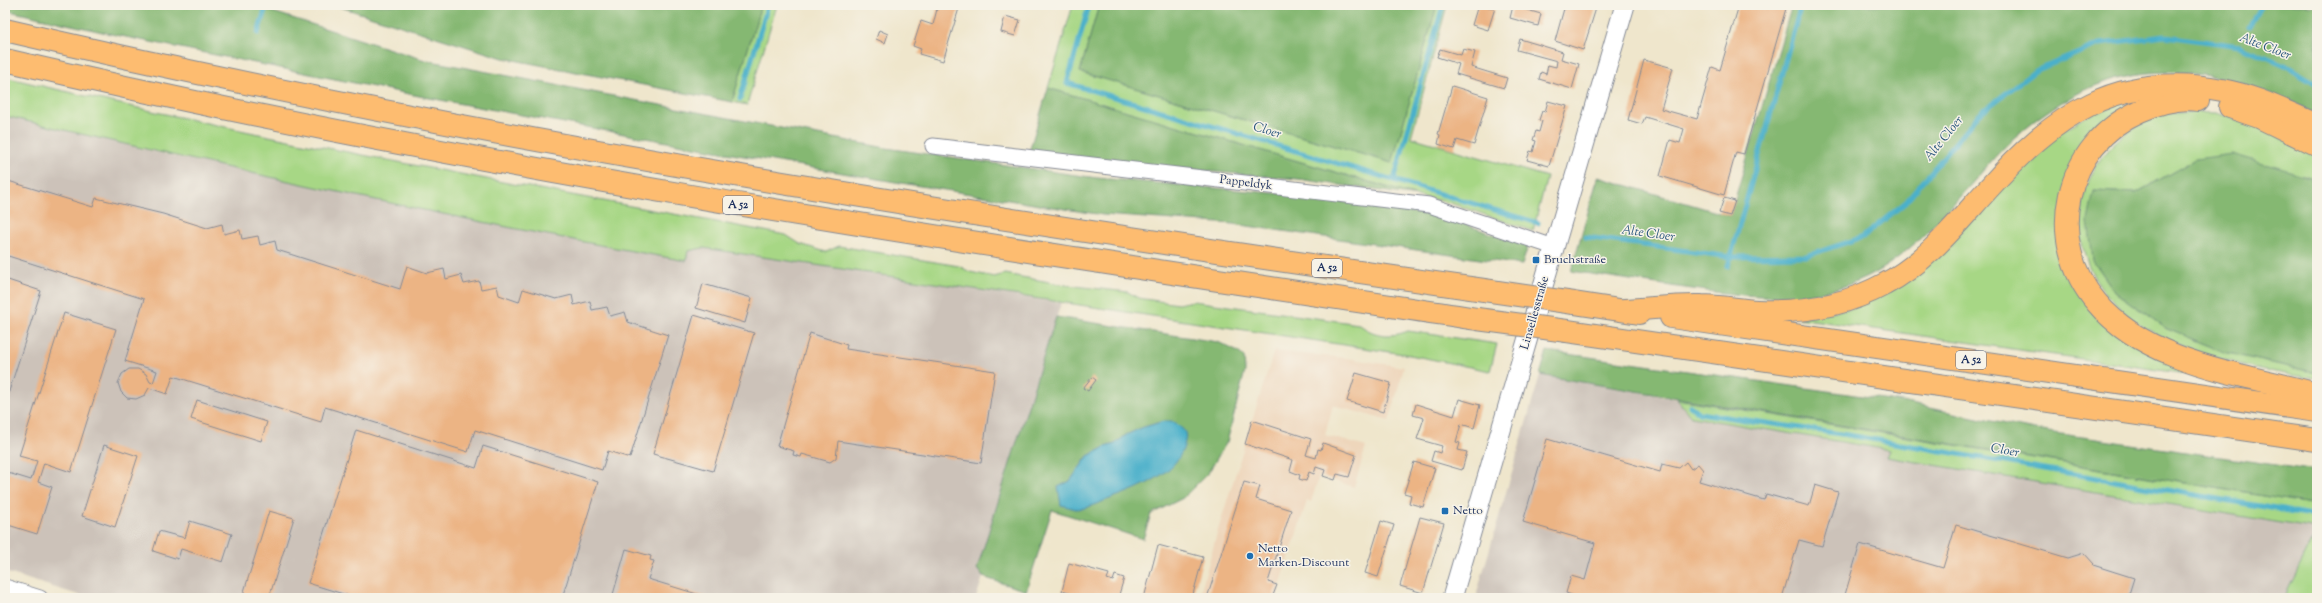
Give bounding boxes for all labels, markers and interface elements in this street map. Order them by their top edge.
water label: Alte Cloer [2237,29,2294,65]
water label: Alte Cloer [1920,112,1968,166]
water label: Cloer [1251,118,1284,144]
street label: Pappeldyk [1219,171,1274,195]
road number: A 52 [723,196,753,214]
water label: Alte Cloer [1620,221,1676,247]
place label: Bruchstraße [1544,251,1607,269]
marker: Bruchstraße [1531,255,1541,265]
road number: A 52 [1312,259,1342,277]
street label: Linsellesstraße [1516,274,1554,352]
road number: A 52 [1956,351,1986,369]
water label: Cloer [1989,440,2021,462]
place label: Netto [1453,502,1483,520]
marker: Netto [1440,506,1450,516]
place label: Netto Marken-Discount [1258,540,1349,572]
marker: Netto Marken-Discount [1245,551,1255,561]

